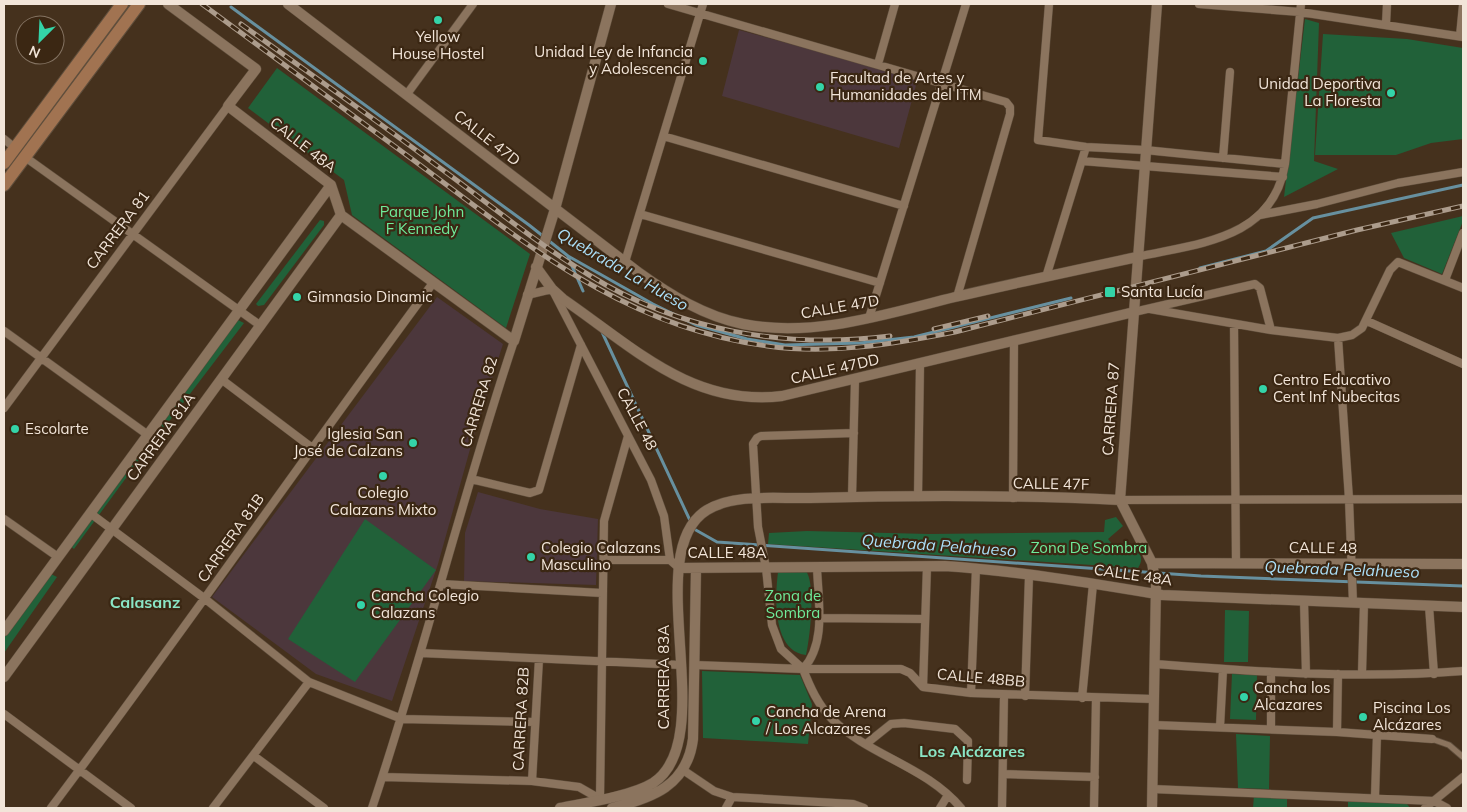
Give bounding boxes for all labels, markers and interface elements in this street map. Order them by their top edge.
marker: Yellow House Hostel [432,14,444,26]
north arrow [15,15,65,65]
place label: Yellow House Hostel [392,27,484,63]
text: N [26,42,43,62]
place label: Unidad Ley de Infancia y Adolescencia [534,42,693,78]
marker: Unidad Ley de Infancia y Adolescencia [697,55,709,67]
place label: Facultad de Artes y Humanidades del ITM [830,68,982,104]
place label: Unidad Deportiva La Floresta [1258,74,1381,110]
marker: Facultad de Artes y Humanidades del ITM [814,81,826,93]
marker: Unidad Deportiva La Floresta [1385,87,1397,99]
street label: CALLE 47D [450,106,524,170]
street label: CALLE 48A [266,113,340,176]
street label: CARRERA 81 [82,187,153,273]
park label: Parque John F Kennedy [380,202,464,238]
water label: Quebrada La Hueso [554,223,692,315]
place label: Santa Lucía [1121,282,1203,301]
marker: Santa Lucía [1103,285,1117,299]
place label: Gimnasio Dinamic [307,287,433,306]
street label: CALLE 47D [799,290,881,323]
marker: Gimnasio Dinamic [291,291,303,303]
street label: CALLE 47DD [789,349,881,388]
street label: CARRERA 82 [456,354,501,449]
street label: CARRERA 87 [1098,362,1123,456]
place label: Centro Educativo Cent Inf Nubecitas [1273,370,1400,406]
marker: Centro Educativo Cent Inf Nubecitas [1257,383,1269,395]
street label: CALLE 48 [613,384,662,453]
street label: CARRERA 81A [122,389,199,485]
place label: Escolarte [25,419,89,438]
marker: Escolarte [9,423,21,435]
place label: Iglesia San José de Calzans [293,424,403,460]
marker: Iglesia San José de Calzans [407,437,419,449]
marker: Colegio Calazans Mixto [377,470,389,482]
street label: CALLE 47F [1013,473,1089,494]
place label: Colegio Calazans Mixto [330,483,436,519]
street label: CARRERA 81B [193,490,268,586]
water label: Quebrada Pelahueso [861,530,1017,560]
street label: CALLE 48 [1289,537,1357,558]
place label: Colegio Calazans Masculino [541,538,661,574]
park label: Zona De Sombra [1031,538,1147,557]
street label: CALLE 48A [687,543,767,562]
marker: Colegio Calazans Masculino [525,551,537,563]
water label: Quebrada Pelahueso [1264,556,1420,582]
street label: CALLE 48A [1093,560,1174,589]
place label: Cancha Colegio Calazans [371,586,479,622]
park label: Zona de Sombra [765,586,821,622]
district label: Calasanz [110,592,180,612]
marker: Cancha Colegio Calazans [355,599,367,611]
street label: CARRERA 83A [654,625,673,729]
street label: CALLE 48BB [936,664,1026,691]
street label: CARRERA 82B [508,667,533,771]
place label: Cancha los Alcazares [1254,678,1331,714]
marker: Cancha los Alcazares [1238,691,1250,703]
place label: Piscina Los Alcázares [1373,698,1451,734]
place label: Cancha de Arena / Los Alcazares [765,702,886,738]
marker: Piscina Los Alcázares [1357,711,1369,723]
marker: Cancha de Arena / Los Alcazares [750,715,762,727]
district label: Los Alcázares [919,741,1025,761]

